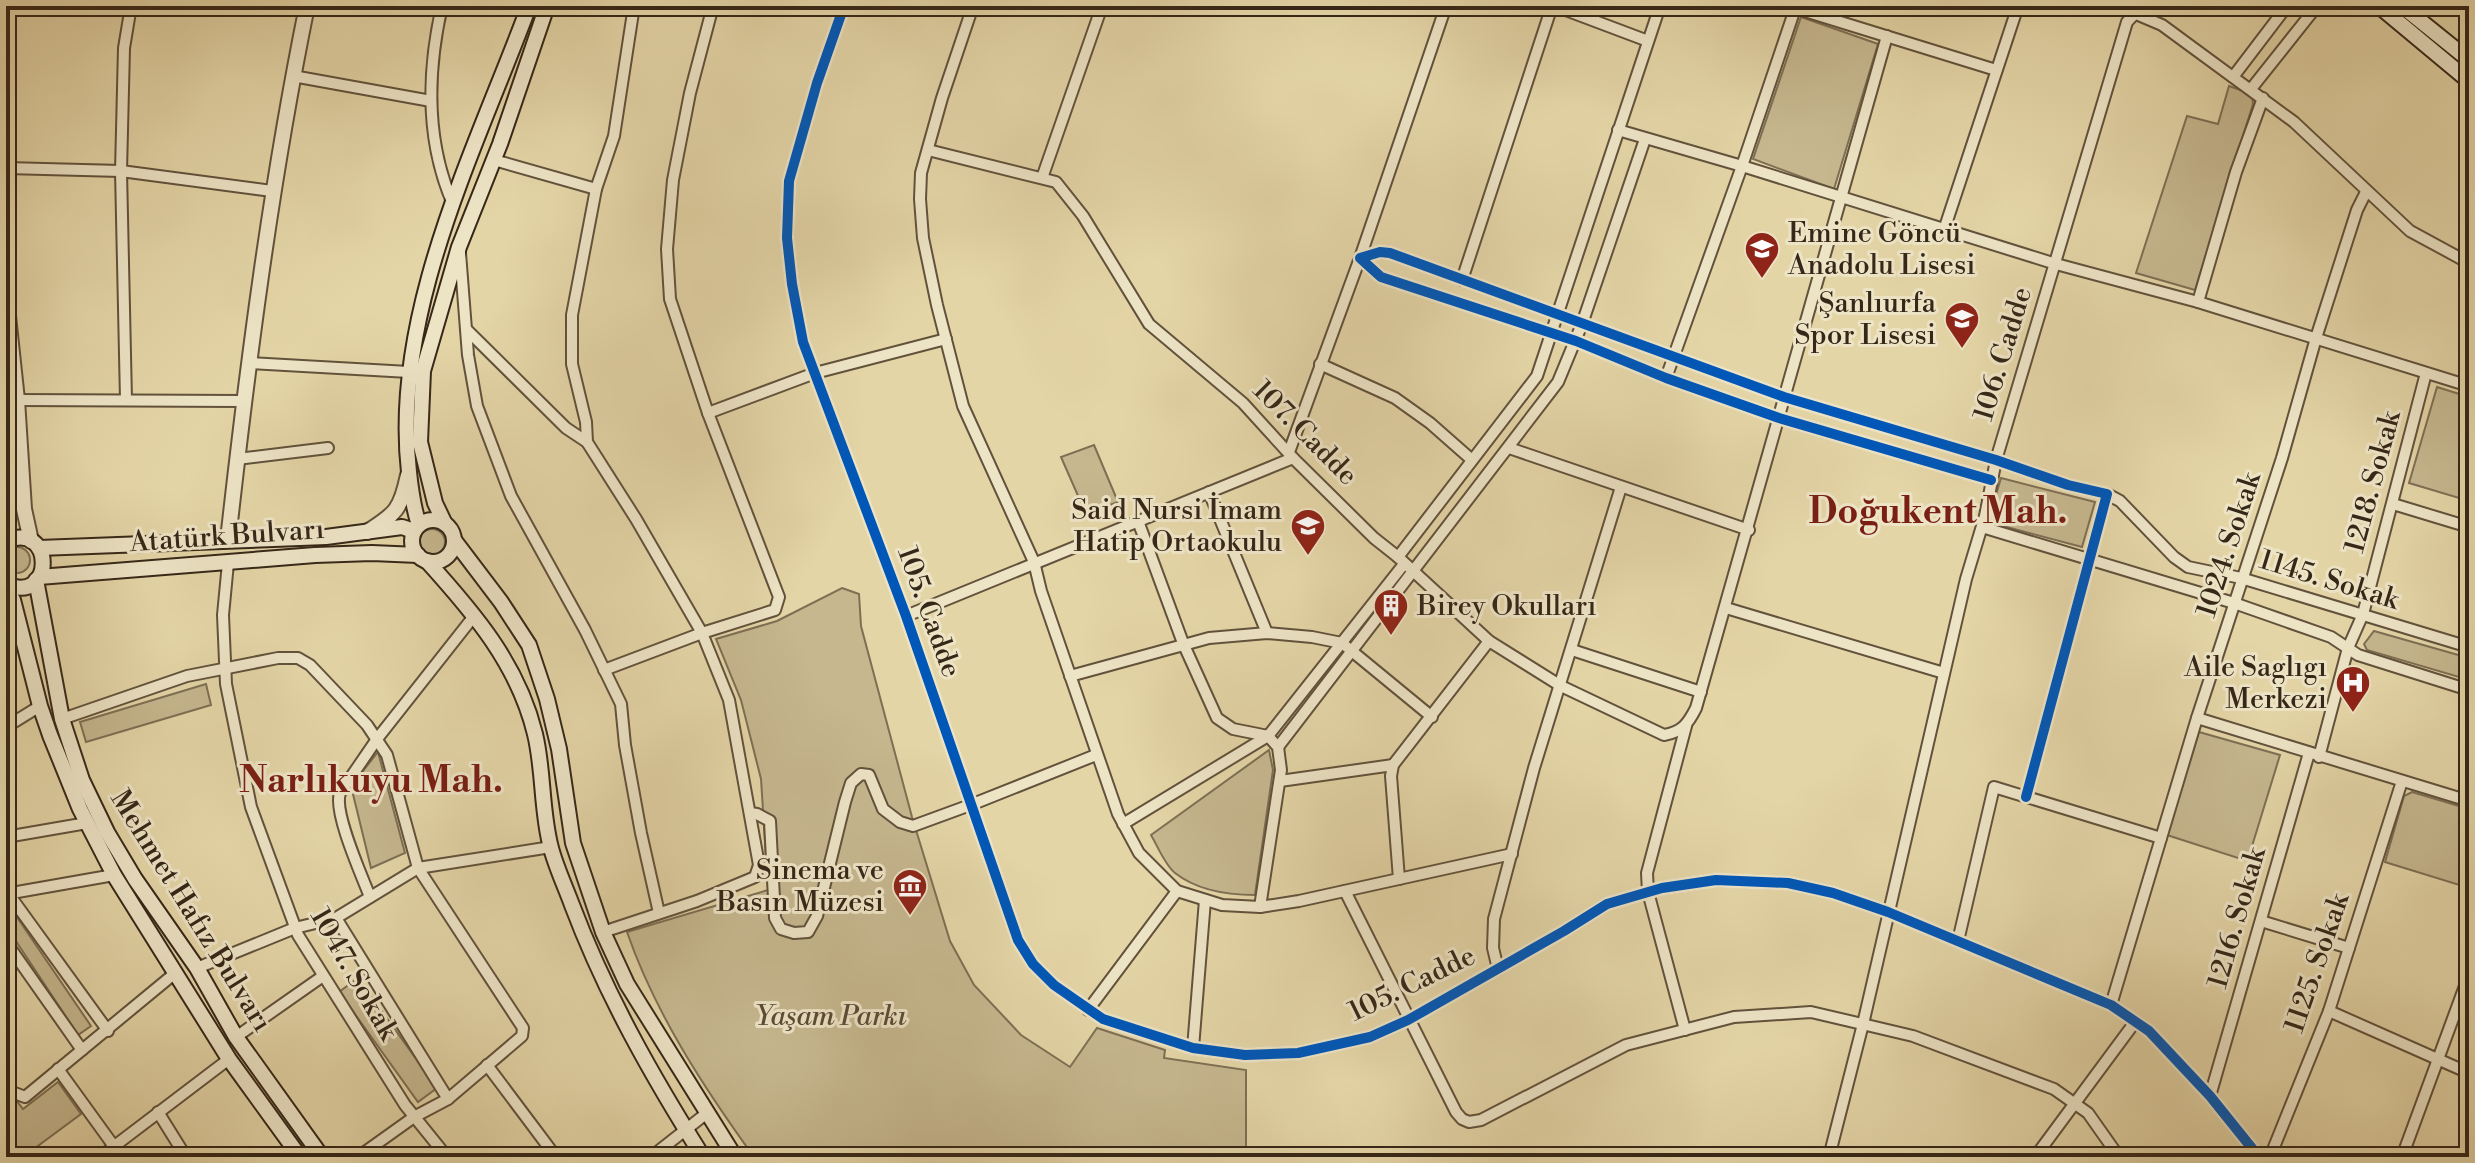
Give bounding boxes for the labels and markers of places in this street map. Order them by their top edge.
place label: Emine Göncü Anadolu Lisesi [1787,216,1975,283]
school or university icon: Emine Göncü Anadolu Lisesi [1743,230,1781,280]
place label: Şanlıurfa Spor Lisesi [1794,286,1937,353]
school or university icon: Şanlıurfa Spor Lisesi [1943,300,1981,350]
place label: Said Nursi İmam Hatip Ortaokulu [1071,492,1282,560]
school or university icon: Said Nursi İmam Hatip Ortaokulu [1289,507,1327,557]
building icon: Birey Okulları [1372,587,1410,637]
place label: Birey Okulları [1416,589,1597,624]
place label: Aile Saglıgı Merkezi [2183,650,2327,717]
hospital icon: Aile Saglıgı Merkezi [2334,664,2372,714]
place label: Sinema ve Basın Müzesi [715,853,884,920]
museum icon: Sinema ve Basın Müzesi [891,867,929,917]

